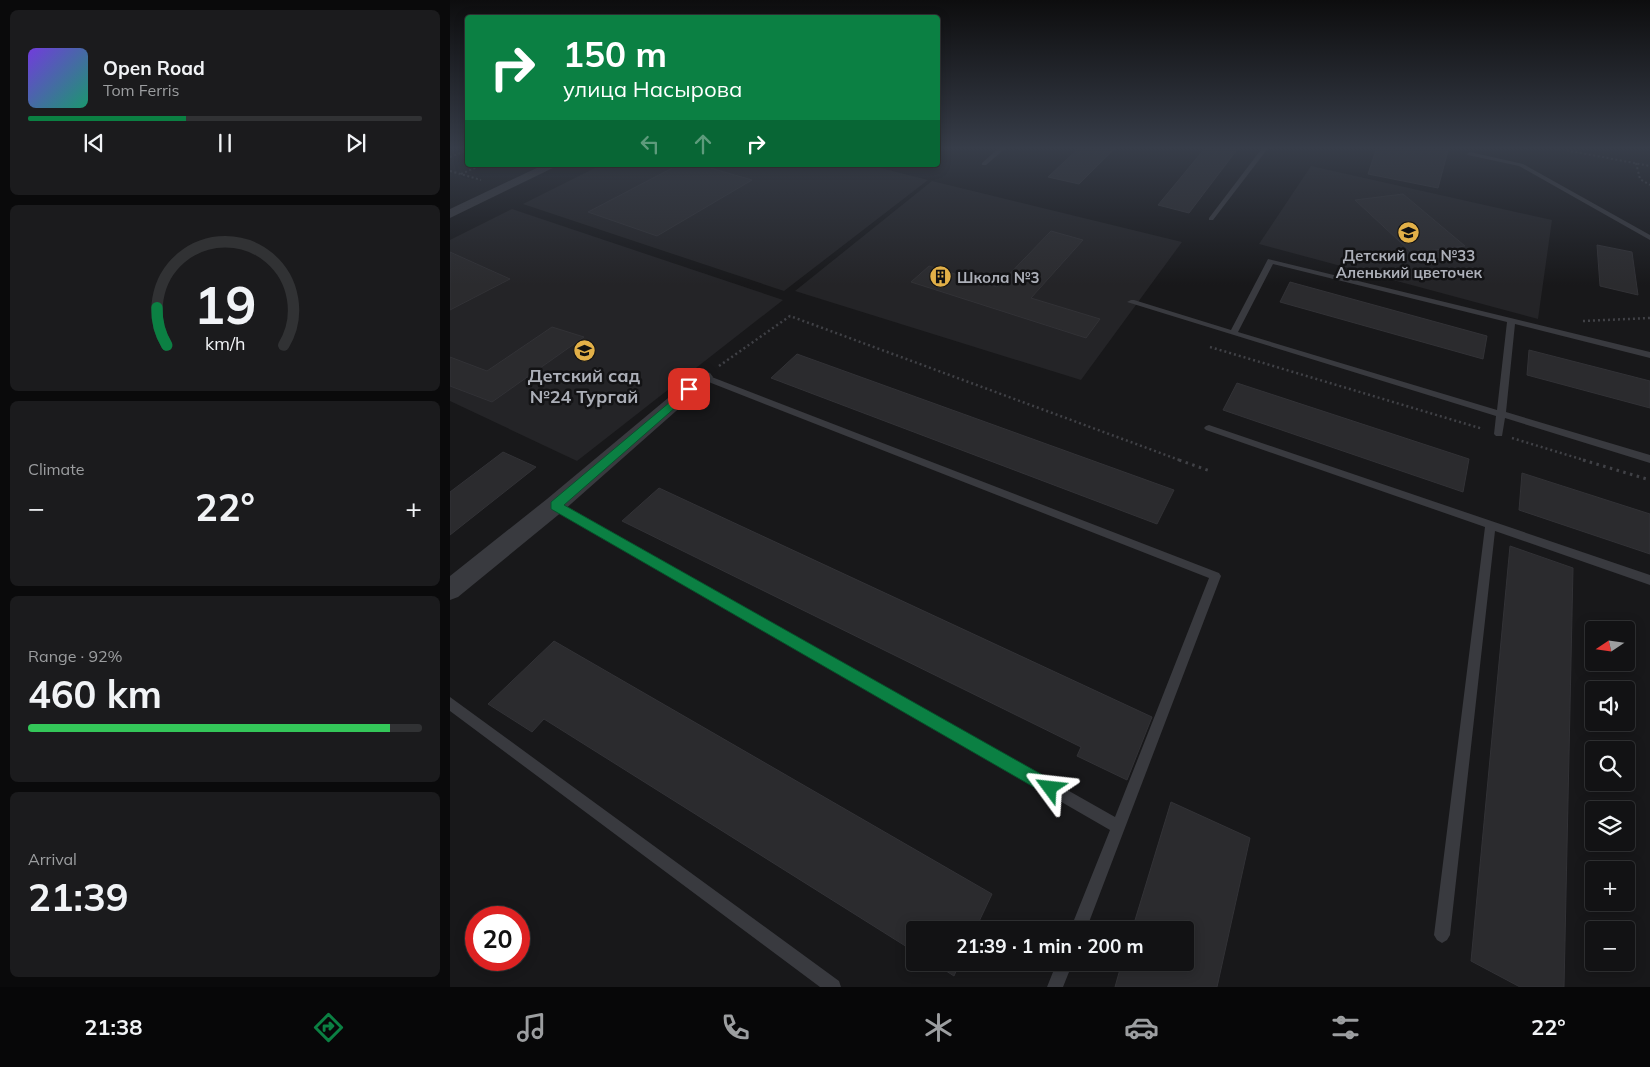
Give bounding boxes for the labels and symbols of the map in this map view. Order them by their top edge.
school or university icon: Детский сад №33 Аленький цветочек [1397,220,1421,244]
place label: Детский сад №33 Аленький цветочек [1336,246,1483,282]
building icon: Школа №3 [929,265,953,289]
place label: Школа №3 [957,268,1039,287]
school or university icon: Детский сад №24 Тургай [572,338,596,362]
place label: Детский сад №24 Тургай [528,364,641,408]
pin [668,368,710,410]
north arrow [1585,621,1635,671]
position arrow [1023,761,1075,813]
speed limit sign: 20 [465,906,530,971]

